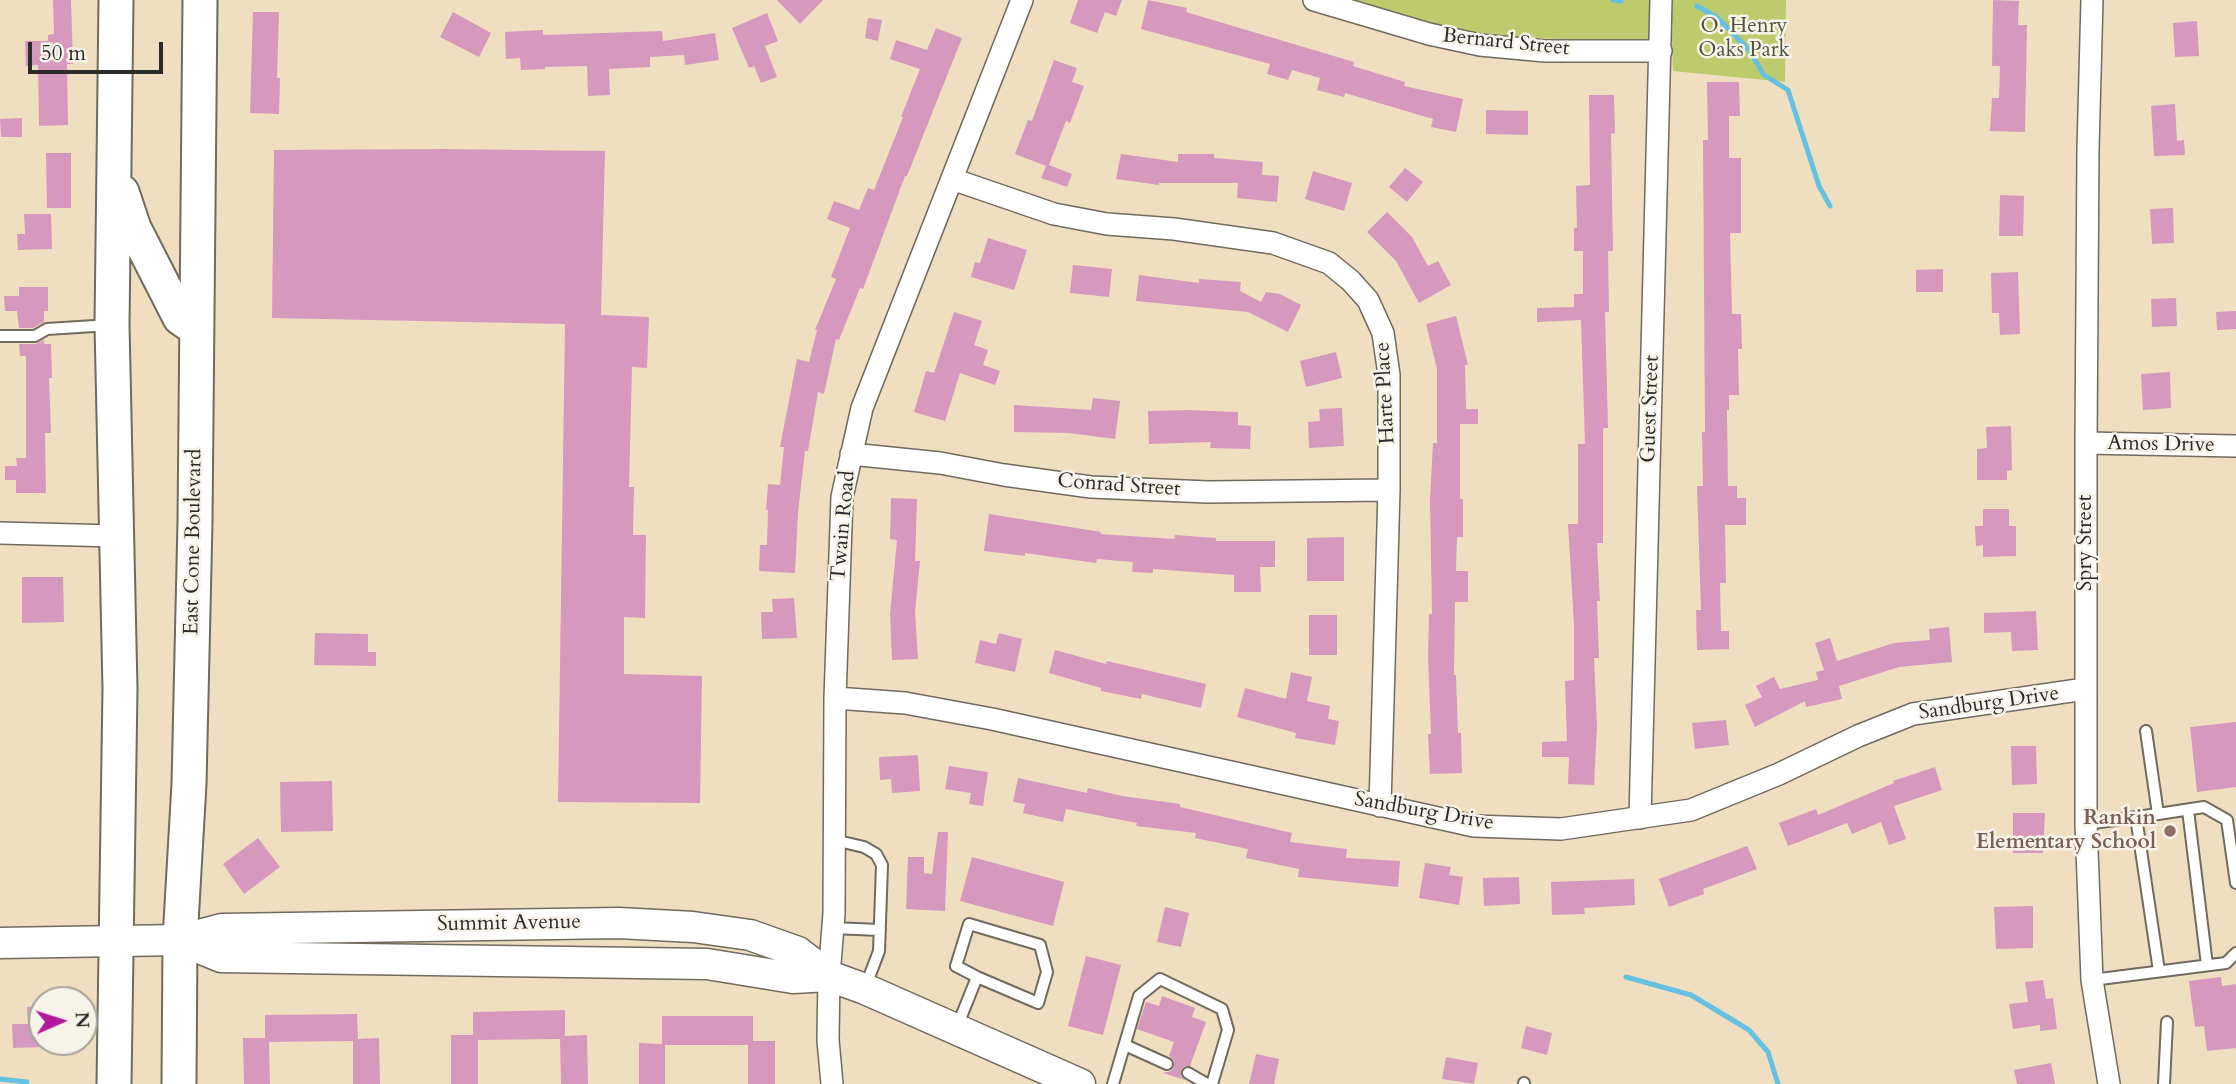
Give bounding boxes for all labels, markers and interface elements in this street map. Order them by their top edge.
park label: O. Henry Oaks Park [1698,14,1790,64]
street label: Bernard Street [1441,24,1571,62]
scale bar [32,28,166,72]
text: 50 m [41,39,86,68]
street label: Harte Place [1371,341,1401,445]
street label: Guest Street [1637,355,1665,463]
street label: Amos Drive [2107,431,2215,459]
street label: East Cone Boulevard [180,449,208,635]
street label: Conrad Street [1057,469,1181,503]
street label: Twain Road [827,470,861,582]
street label: Spry Street [2073,495,2099,591]
street label: Sandburg Drive [1917,682,2061,726]
street label: Sandburg Drive [1352,787,1496,837]
place label: Rankin Elementary School [1976,806,2156,856]
marker: Rankin Elementary School [2162,823,2178,839]
street label: Summit Avenue [437,910,581,938]
north arrow [28,986,98,1056]
text: N [69,1011,95,1029]

